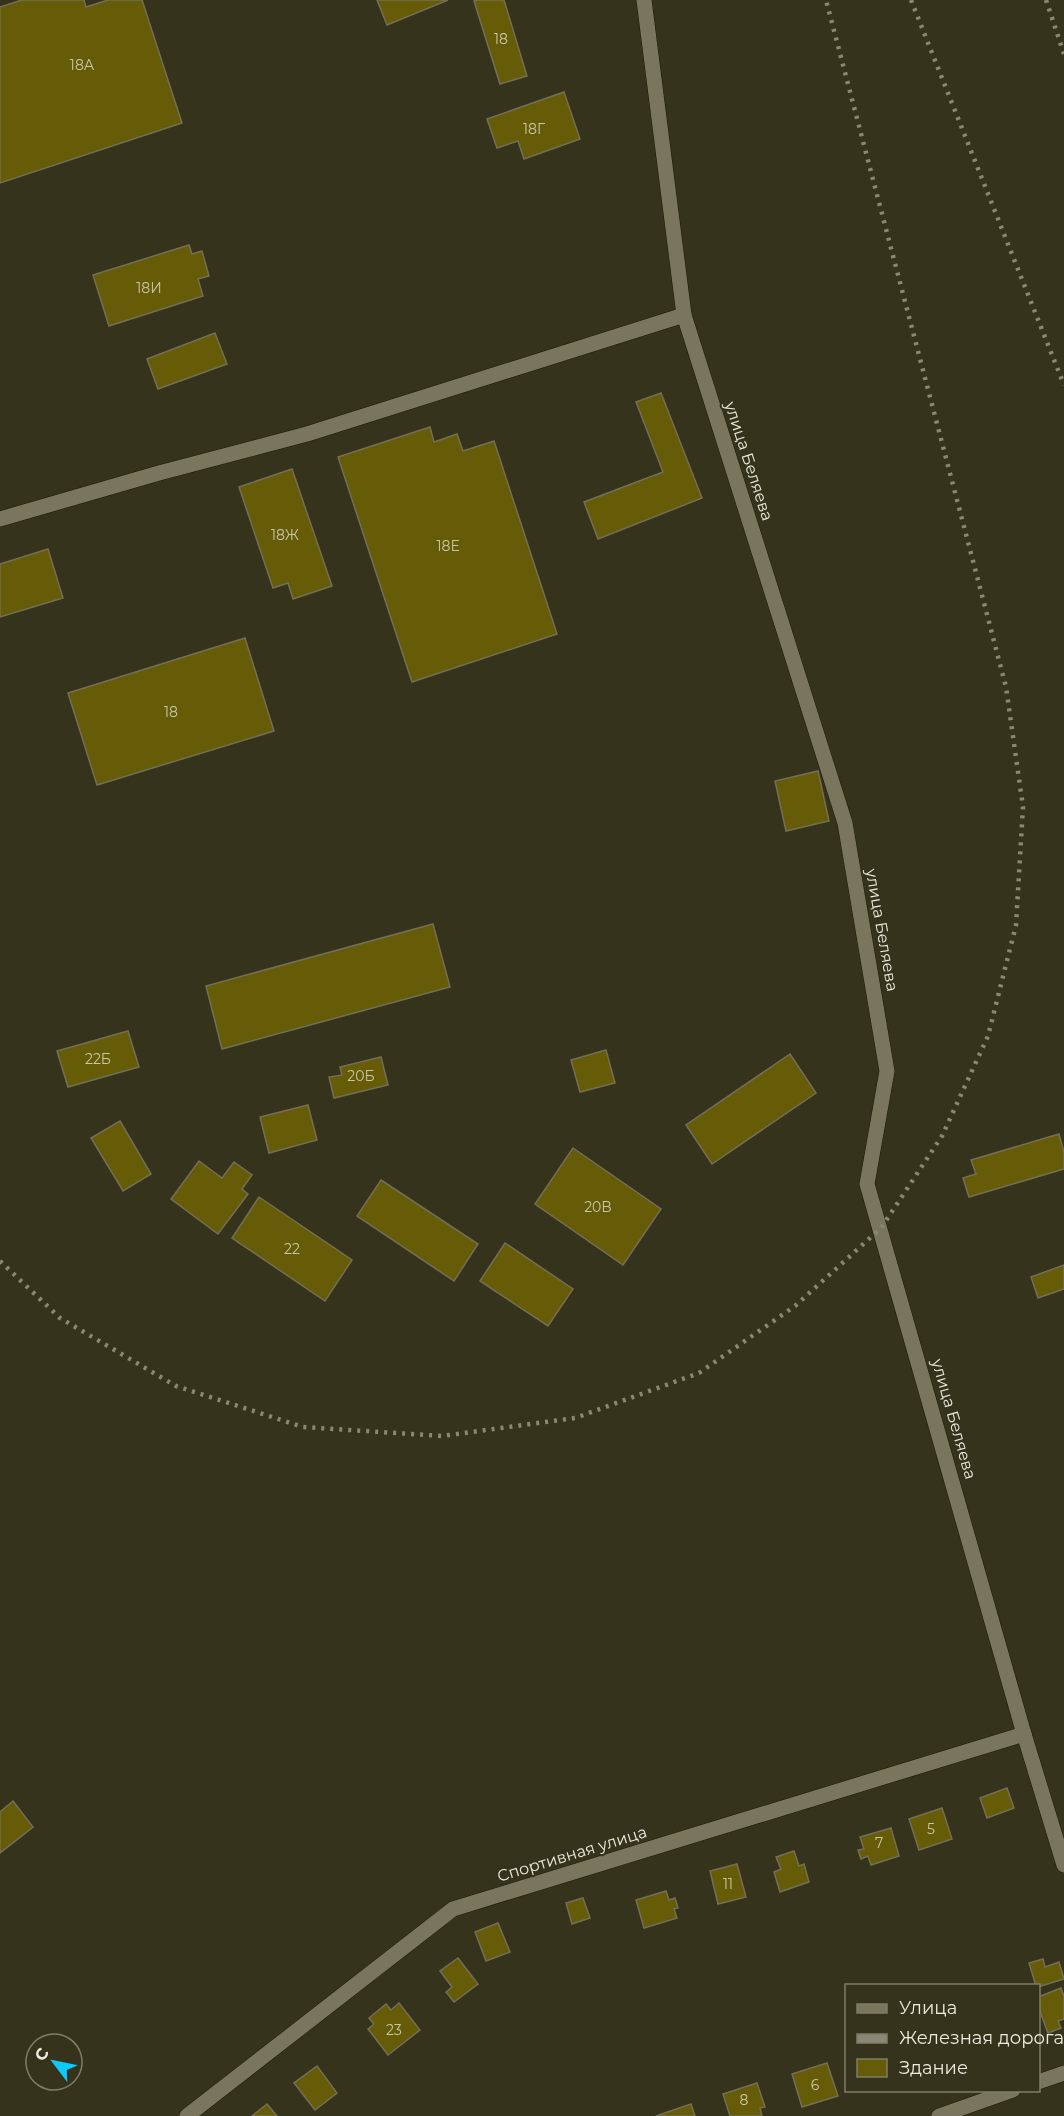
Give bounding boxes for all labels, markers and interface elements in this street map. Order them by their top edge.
house number: 18 [494,30,508,48]
house number: 18А [70,56,95,74]
house number: 18Г [523,120,545,138]
house number: 18И [136,279,162,297]
street label: улица Беляева [720,398,777,523]
house number: 18Ж [271,526,299,544]
house number: 18Е [436,537,460,555]
house number: 18 [164,703,178,721]
street label: улица Беляева [862,866,902,993]
house number: 22Б [85,1050,111,1068]
house number: 20Б [347,1067,375,1085]
house number: 20В [584,1198,612,1216]
house number: 22 [284,1240,300,1258]
street label: улица Беляева [927,1356,980,1481]
house number: 5 [927,1820,935,1838]
street label: Спортивная улица [495,1822,649,1886]
house number: 7 [875,1834,883,1852]
house number: 11 [723,1875,733,1893]
legend [845,1984,1040,2092]
text: Улица [899,1997,957,2019]
house number: 23 [386,2021,402,2039]
text: Железная дорога [899,2027,1064,2049]
north arrow [24,2032,84,2092]
text: С [31,2044,53,2064]
text: Здание [899,2057,968,2079]
house number: 6 [811,2076,820,2094]
house number: 8 [740,2091,749,2109]

